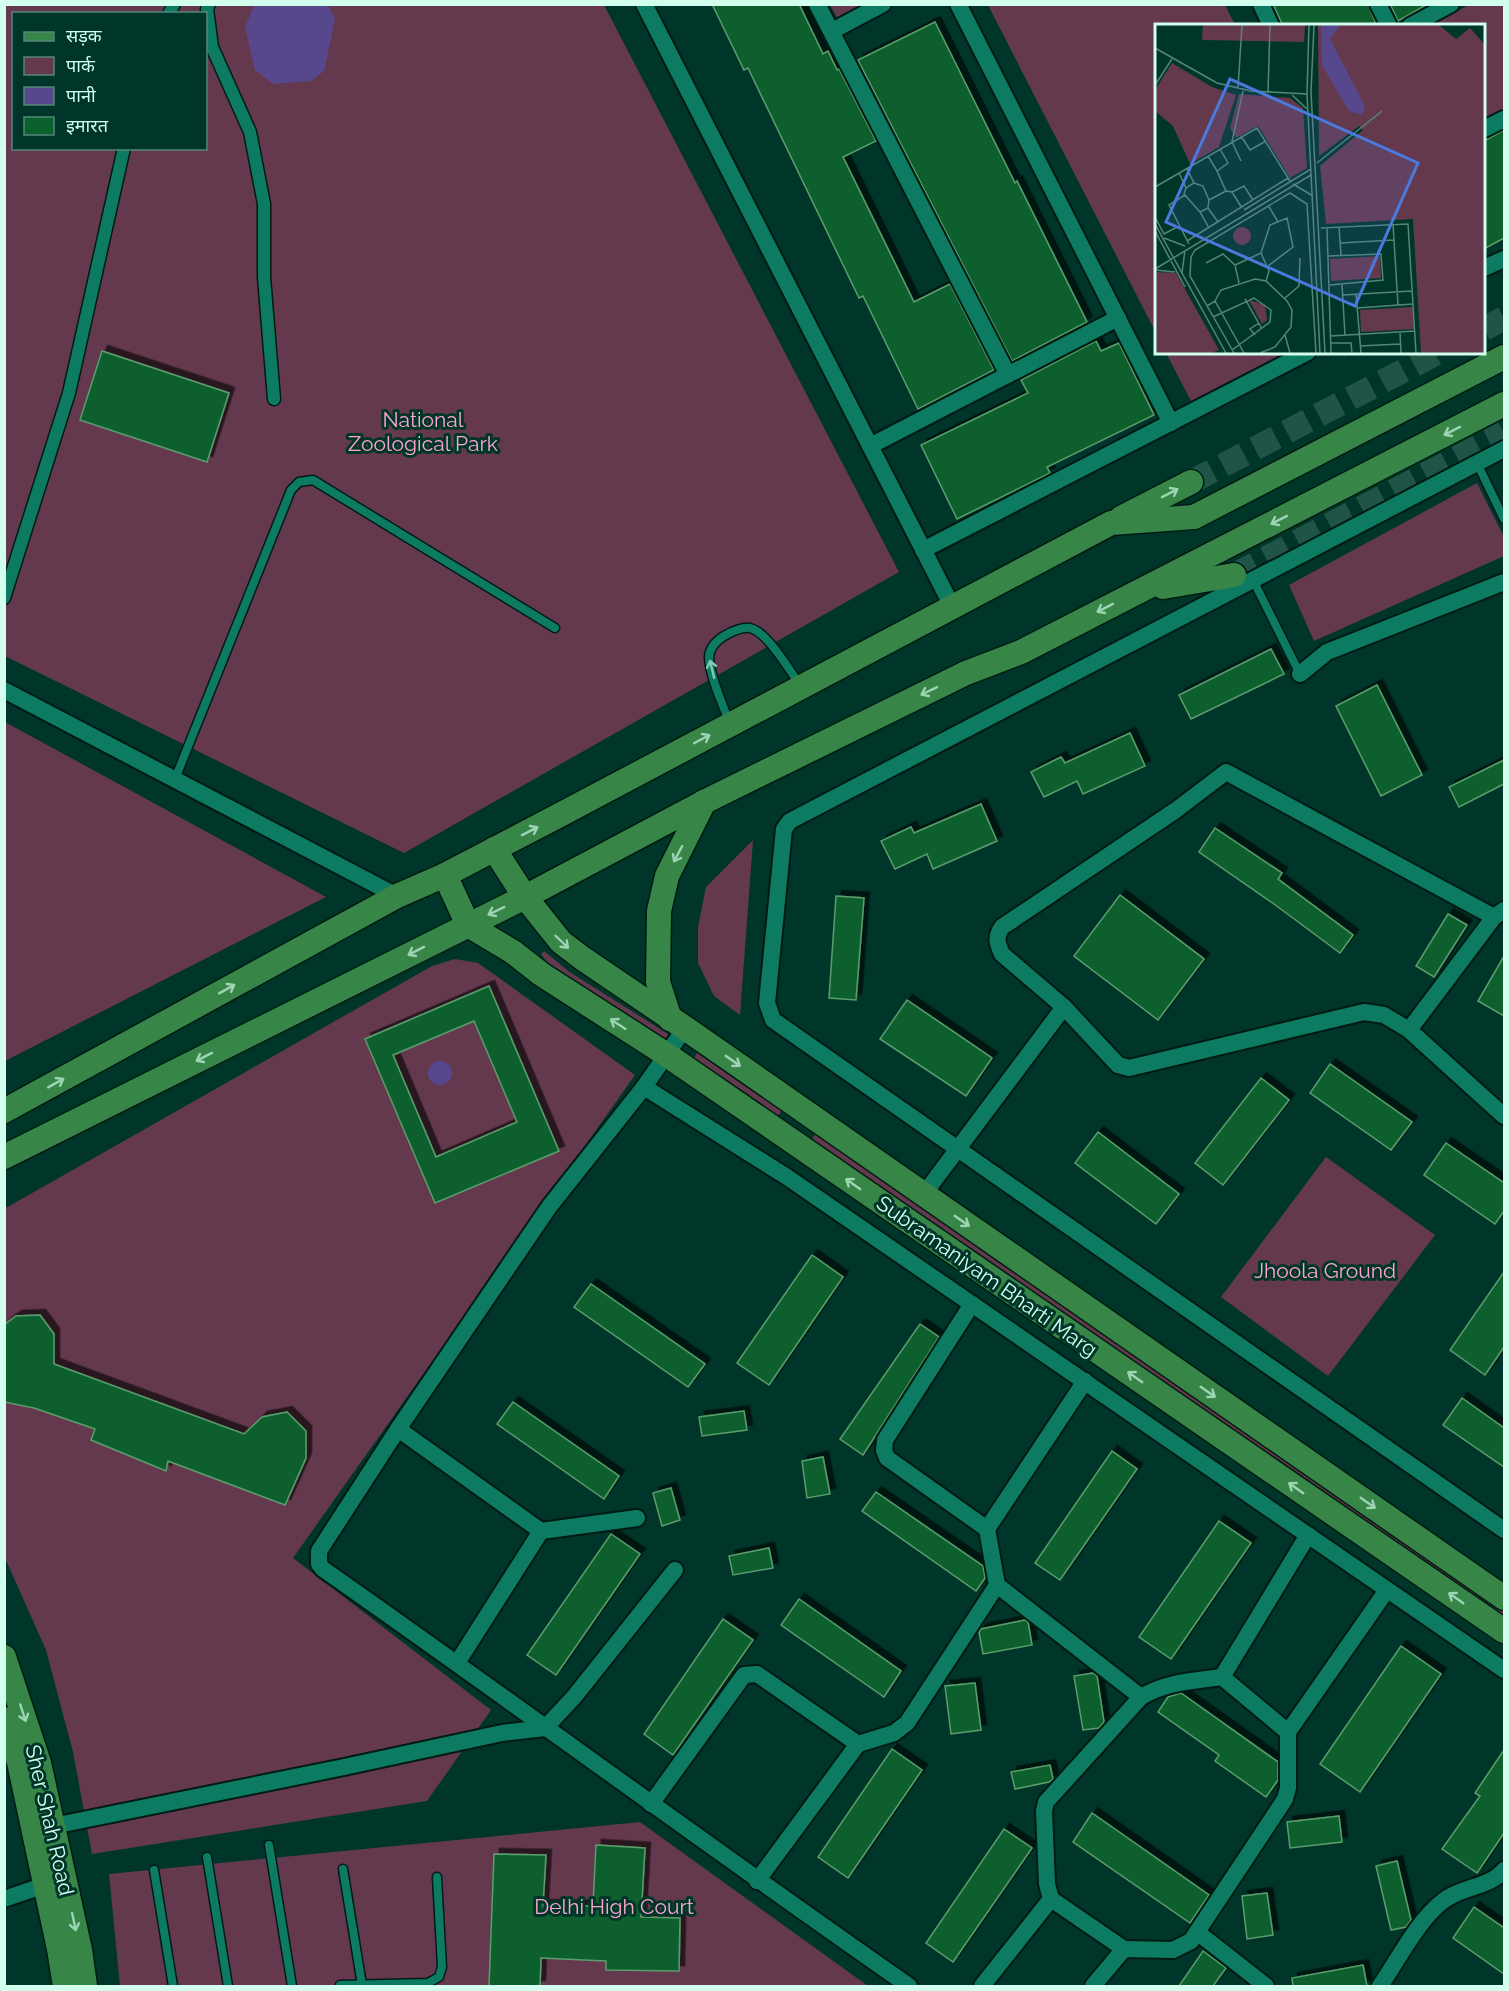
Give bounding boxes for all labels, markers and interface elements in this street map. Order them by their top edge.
legend [12,12,207,150]
inset map [1155,24,1485,354]
text: सड़क [66,25,103,46]
text: पार्क [66,55,96,76]
text: पानी [66,85,96,106]
text: इमारत [66,115,109,136]
park label: National Zoological Park [348,407,498,456]
one-way arrow [1444,426,1462,437]
one-way arrow [1161,487,1178,499]
one-way arrow [1270,514,1288,526]
one-way arrow [1097,603,1115,615]
one-way arrow [705,659,717,678]
one-way arrow [920,686,938,698]
one-way arrow [693,733,710,745]
one-way arrow [520,825,538,836]
one-way arrow [672,845,684,862]
one-way arrow [488,906,506,917]
one-way arrow [555,934,570,949]
one-way arrow [407,946,425,957]
one-way arrow [217,983,235,994]
one-way arrow [610,1017,627,1029]
one-way arrow [195,1052,213,1064]
one-way arrow [724,1055,741,1067]
one-way arrow [47,1077,64,1089]
one-way arrow [845,1178,862,1190]
street label: Subramaniyam Bharti Marg [872,1190,1102,1362]
one-way arrow [953,1215,970,1227]
park label: Jhoola Ground [1254,1258,1396,1283]
one-way arrow [1127,1371,1144,1383]
one-way arrow [1200,1386,1216,1398]
one-way arrow [1288,1482,1304,1494]
one-way arrow [1360,1497,1376,1509]
one-way arrow [1449,1592,1465,1604]
one-way arrow [18,1703,29,1722]
street label: Sher Shah Road [21,1742,79,1898]
park label: Delhi High Court [534,1894,694,1919]
one-way arrow [68,1913,80,1932]

